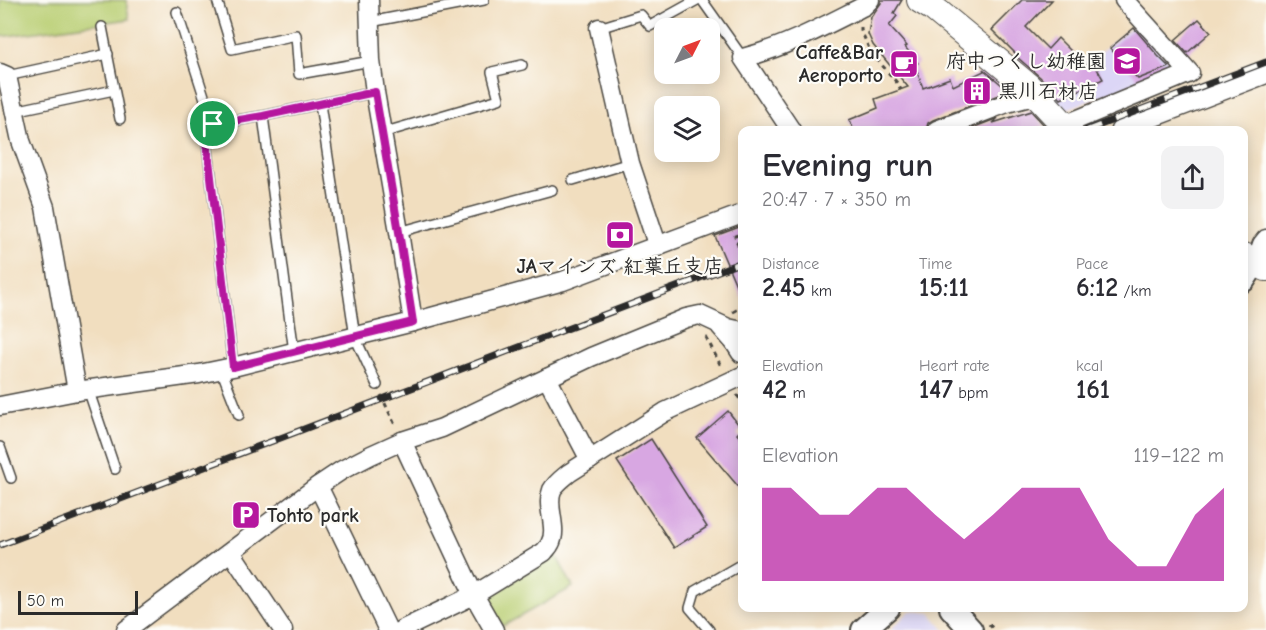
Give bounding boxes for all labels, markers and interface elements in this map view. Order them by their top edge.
north arrow [654,18,720,84]
map controls [654,18,720,162]
place label: Caffe&Bar Aeroporto [796,41,883,87]
school or university icon: 府中つくし幼稚園 [1111,45,1143,77]
cafe icon: Caffe&Bar Aeroporto [888,48,920,80]
place label: 府中つくし幼稚園 [946,50,1106,73]
building icon: 黒川石材店 [961,75,993,107]
place label: 黒川石材店 [998,80,1098,103]
button: layers [654,96,720,162]
pin [187,98,238,149]
icon: arrive [196,107,229,140]
text: Evening run [762,146,933,184]
button: share [1161,146,1224,209]
text: 20:47 · 7 × 350 m [762,188,911,211]
bank icon: JAマインズ 紅葉丘支店 [604,219,636,251]
place label: JAマインズ 紅葉丘支店 [516,255,724,278]
text: Distance [762,255,819,273]
text: Time [919,255,952,273]
text: Pace [1076,255,1108,273]
text: 2.45 [762,273,806,303]
text: 15:11 [919,273,969,303]
text: 6:12 [1076,273,1118,303]
text: km [806,282,832,300]
text: /km [1118,282,1151,300]
text: Elevation [762,357,823,375]
text: Heart rate [919,357,990,375]
text: kcal [1076,357,1103,375]
text: 42 [762,375,787,405]
text: 147 [919,375,953,405]
text: 161 [1076,375,1110,405]
text: m [787,384,806,402]
text: bpm [953,384,989,402]
text: Elevation [762,444,839,467]
text: 119–122 m [1133,444,1224,467]
parking icon: Tohto park [230,499,262,531]
place label: Tohto park [267,504,359,527]
scale bar [18,588,138,616]
text: 50 m [27,592,64,610]

